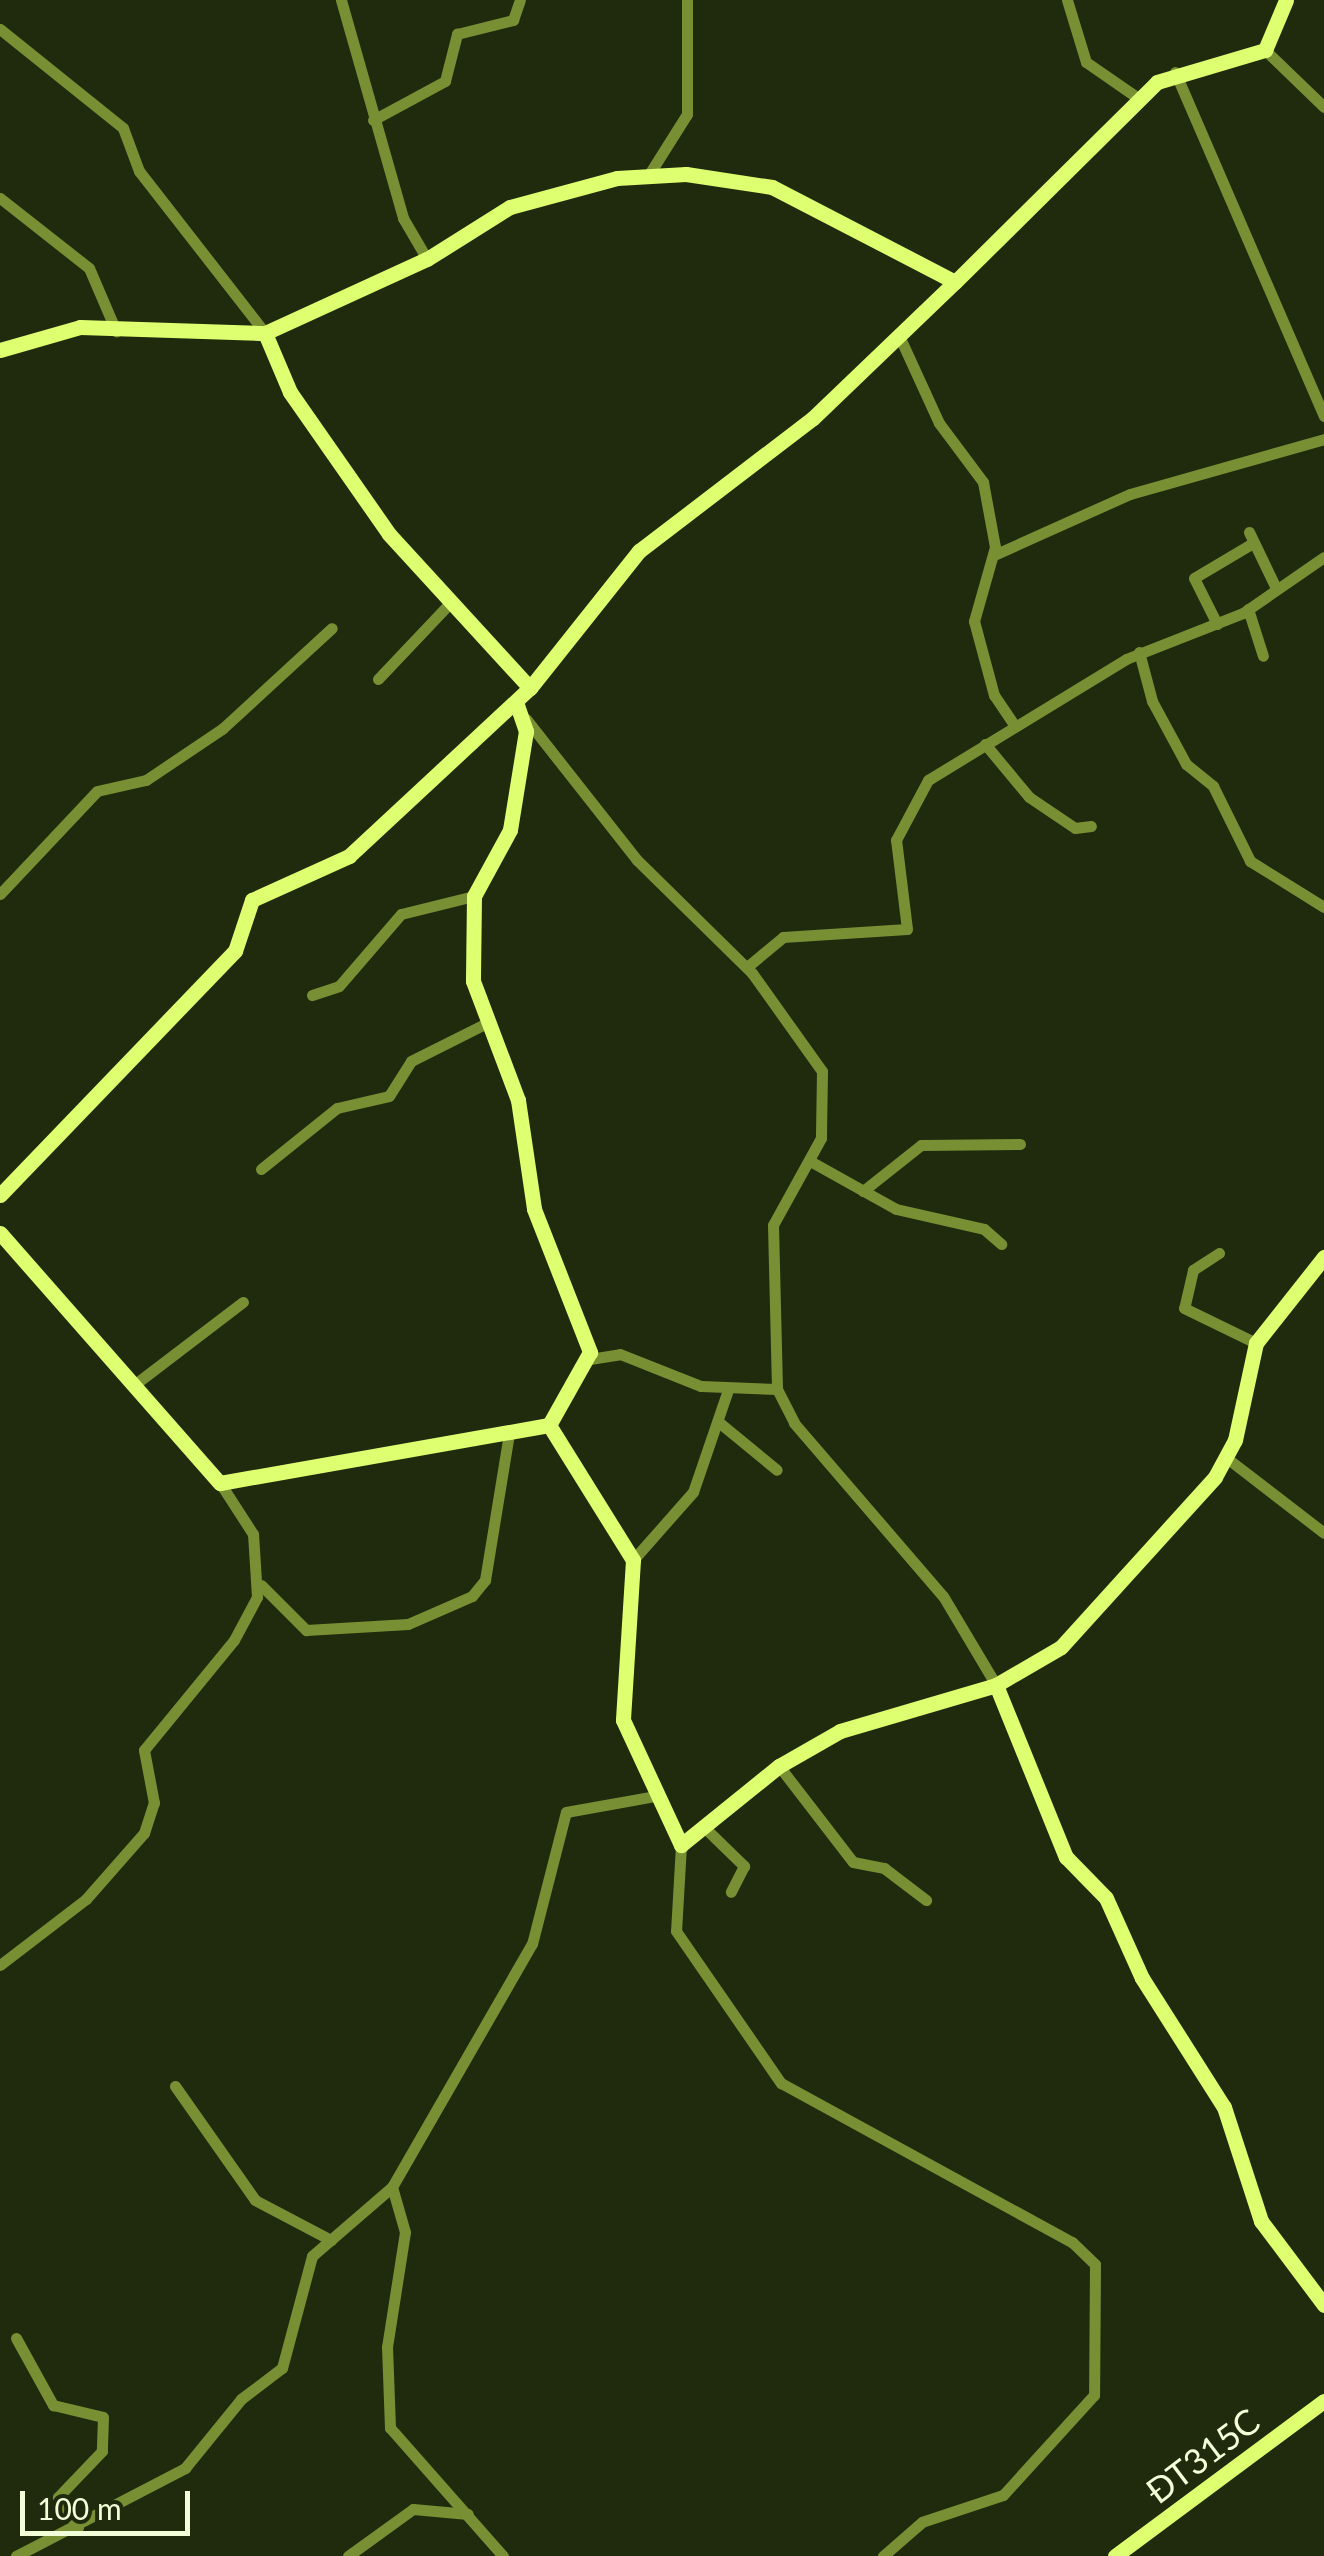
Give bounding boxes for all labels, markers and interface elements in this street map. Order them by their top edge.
street label: ĐT315C [1137,2399,1267,2511]
scale bar [25,2471,195,2533]
text: 100 m [37,2490,122,2526]

